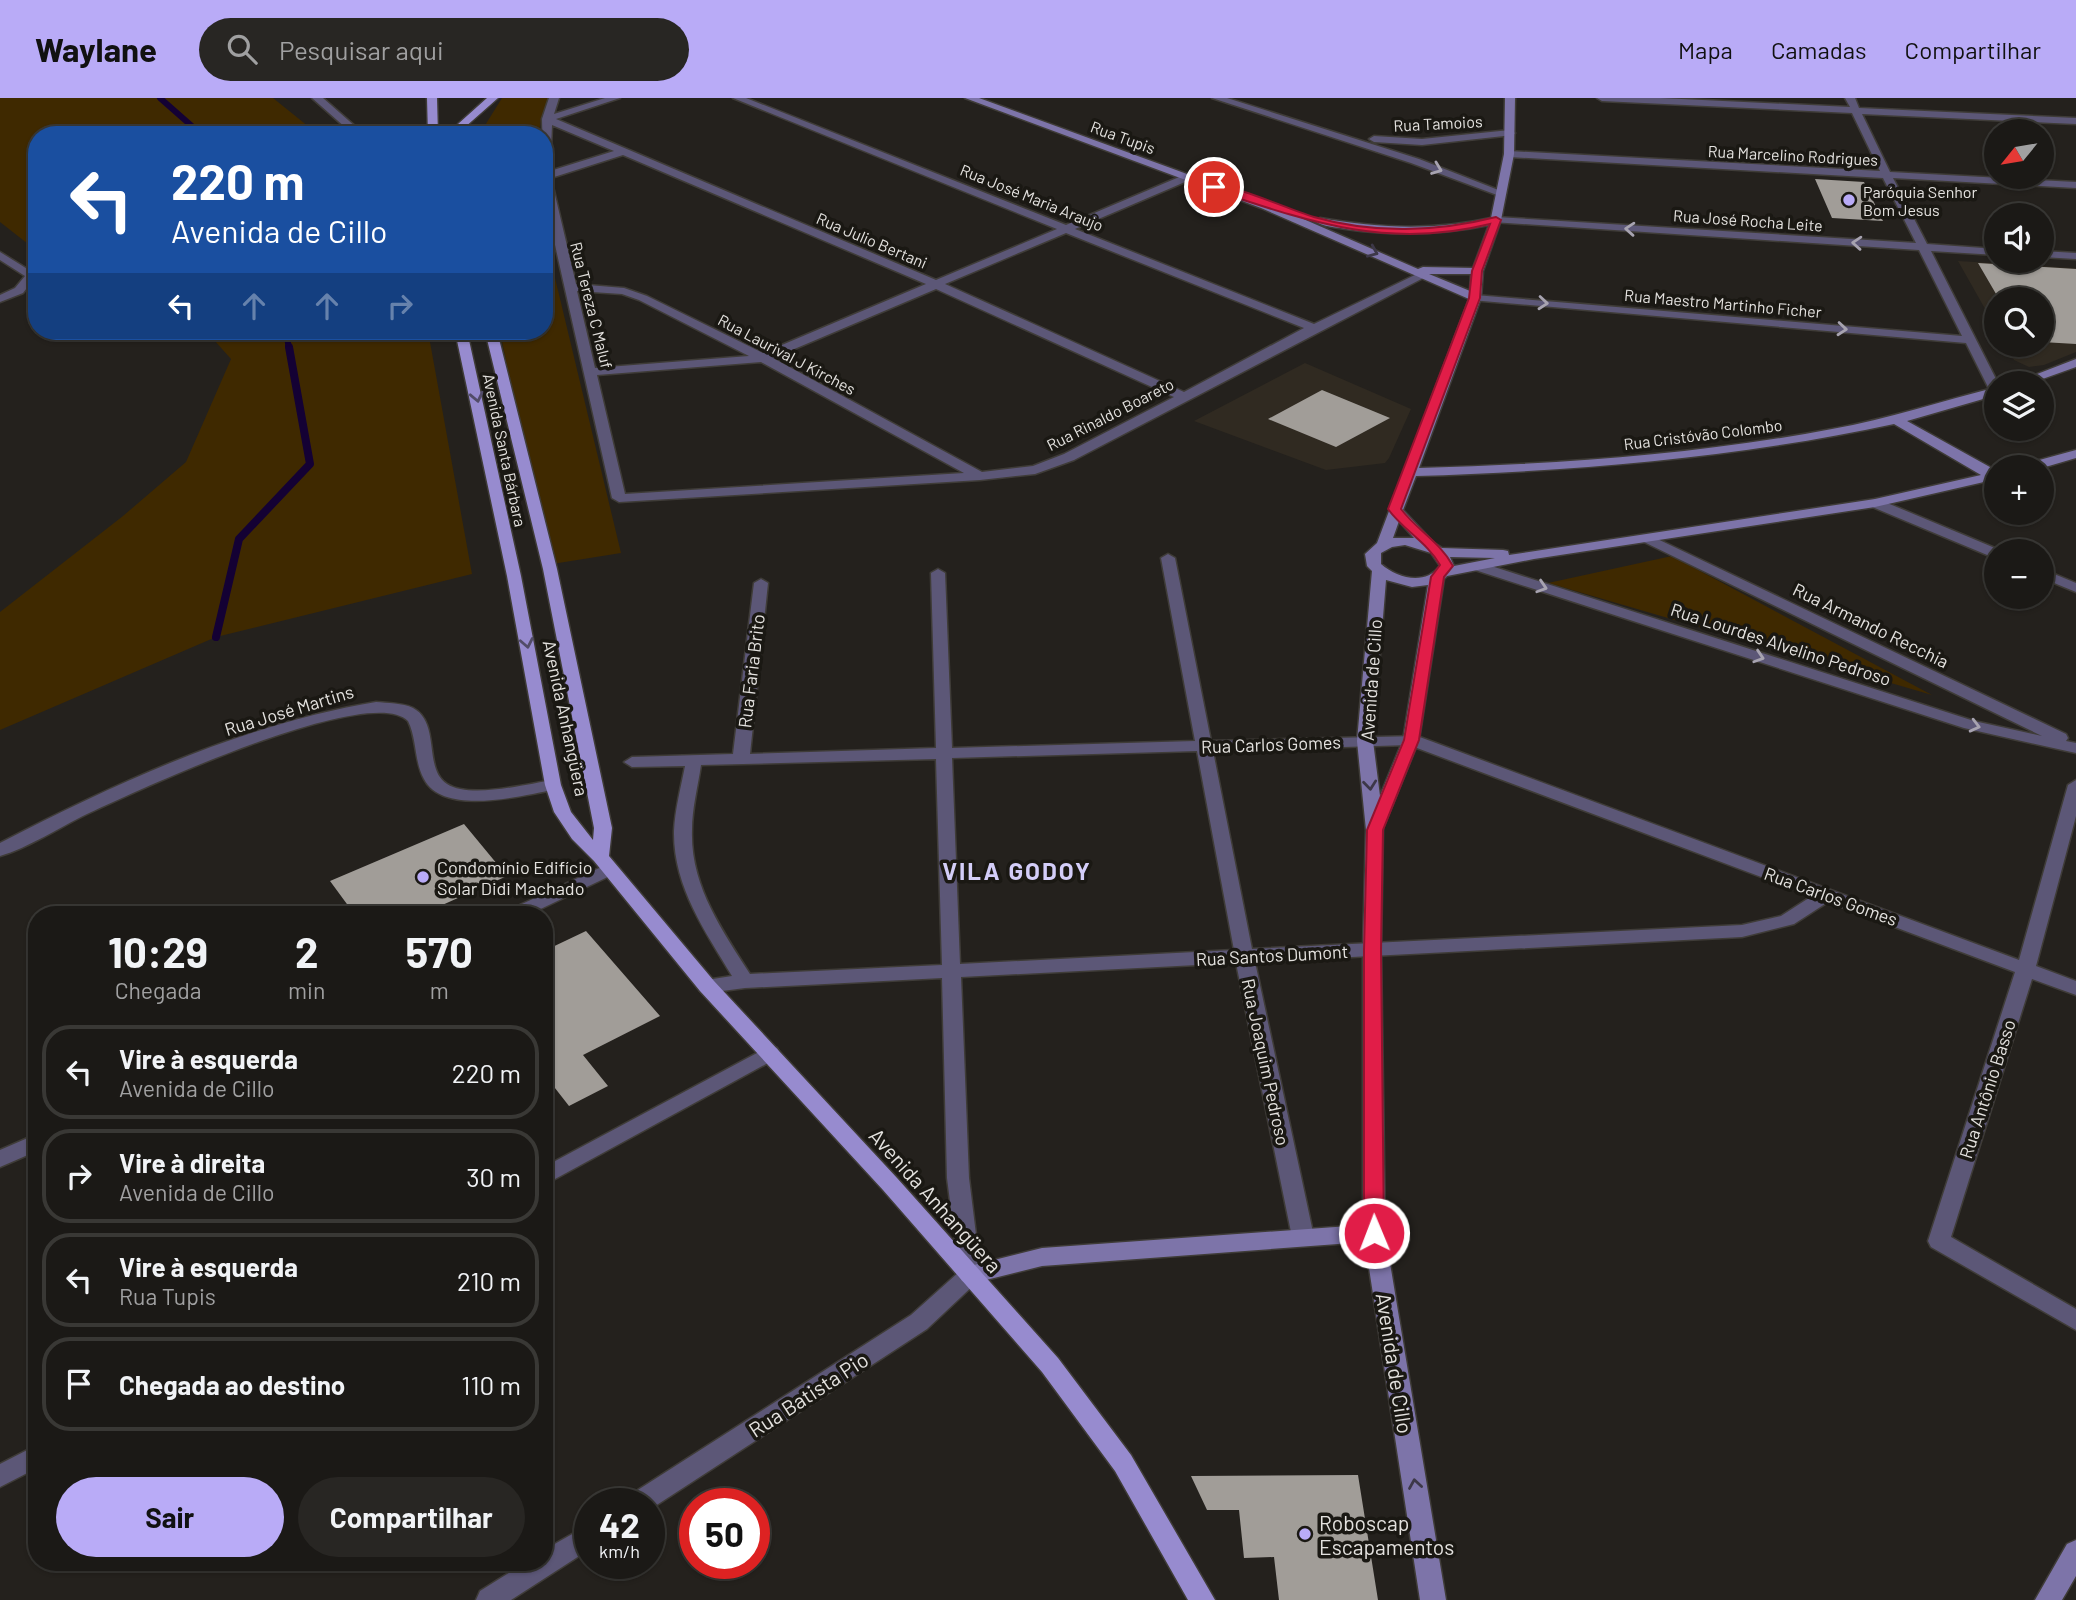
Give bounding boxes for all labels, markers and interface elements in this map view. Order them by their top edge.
search box [199,18,689,81]
text: Waylane [35,29,157,69]
icon: search [223,30,261,68]
text: Pesquisar aqui [279,34,444,65]
text: Mapa [1678,35,1733,64]
text: Camadas [1771,35,1867,64]
text: Compartilhar [1905,35,2041,64]
street label: Rua Tamoios [1393,111,1483,135]
street label: Rua Tupis [1088,117,1158,157]
north arrow [1984,119,2054,189]
map controls [1984,119,2054,609]
street label: Rua Marcelino Rodrigues [1707,141,1879,169]
text: 220 m [171,151,305,210]
icon: left [56,154,147,245]
pin [1184,157,1244,217]
street label: Rua José Maria Araujo [958,160,1106,234]
one-way arrow [1430,161,1442,175]
icon: arrive [1195,168,1233,206]
place label: Paróquia Senhor Bom Jesus [1863,182,1977,219]
marker: Paróquia Senhor Bom Jesus [1841,192,1857,208]
button: sound [1984,203,2054,273]
street label: Rua José Rocha Leite [1673,205,1823,235]
street label: Rua Julio Bertani [814,208,930,272]
text: Avenida de Cillo [171,211,388,249]
one-way arrow [1624,221,1635,236]
one-way arrow [1851,236,1862,251]
street label: Rua Tereza C Maluf [567,240,617,370]
one-way arrow [1366,244,1378,258]
street label: Rua Maestro Martinho Ficher [1624,285,1823,321]
icon: left [162,287,200,325]
icon: ahead [235,287,273,325]
icon: ahead [308,287,346,325]
icon: right [381,287,419,325]
button: search [1984,287,2054,357]
one-way arrow [1537,295,1548,310]
street label: Rua Laurival J Kirches [715,310,859,398]
one-way arrow [1837,321,1848,336]
button: layers [1984,371,2054,441]
street label: Avenida Santa Bárbara [479,372,531,528]
street label: Rua Rinaldo Boareto [1043,374,1177,454]
one-way arrow [468,391,483,403]
street label: Rua Cristóvão Colombo [1623,415,1783,453]
button: + [1984,455,2054,525]
button: − [1984,539,2054,609]
street label: Rua Armando Recchia [1790,578,1952,672]
one-way arrow [1536,579,1548,594]
street label: Rua Lourdes Alvelino Pedroso [1668,598,1894,690]
street label: Rua Faria Brito [733,613,769,729]
street label: Avenida de Cillo [1356,618,1386,742]
one-way arrow [518,637,533,649]
street label: Avenida Anhangüera [539,638,593,798]
one-way arrow [1752,649,1764,663]
street label: Rua José Martins [222,680,356,740]
one-way arrow [1969,718,1981,732]
street label: Rua Carlos Gomes [1201,731,1341,757]
one-way arrow [1362,780,1377,791]
place label: Condomínio Edifício Solar Didi Machado [437,856,593,899]
district label: VILA GODOY [942,856,1092,885]
street label: Rua Carlos Gomes [1762,862,1900,930]
marker: Condomínio Edifício Solar Didi Machado [415,869,431,885]
text: 10:29 [108,926,208,976]
text: 2 [295,926,318,976]
text: 570 [405,926,473,976]
street label: Rua Santos Dumont [1195,940,1349,970]
text: Chegada [115,976,201,1004]
text: min [288,976,325,1004]
text: m [430,976,449,1004]
street label: Rua Joaquim Pedroso [1238,977,1294,1147]
street label: Rua Antônio Basso [1954,1017,2020,1161]
text: Vire à esquerda [119,1043,298,1074]
icon: left [60,1053,98,1091]
text: 220 m [452,1057,521,1088]
text: Avenida de Cillo [119,1074,275,1102]
street label: Avenida Anhangüera [865,1123,1007,1277]
text: Vire à direita [119,1147,265,1178]
icon: right [60,1157,98,1195]
text: 30 m [466,1161,521,1192]
text: Avenida de Cillo [119,1178,275,1206]
position arrow [1337,1196,1411,1270]
text: Vire à esquerda [119,1251,298,1282]
icon: left [60,1261,98,1299]
text: 210 m [457,1265,521,1296]
text: Rua Tupis [119,1282,216,1310]
street label: Avenida de Cillo [1372,1291,1418,1435]
street label: Rua Batista Pio [743,1346,873,1442]
icon: arrive [60,1365,98,1403]
text: Chegada ao destino [119,1369,345,1400]
text: 110 m [461,1369,521,1400]
button: Sair [56,1477,284,1557]
button: Compartilhar [298,1477,525,1557]
one-way arrow [1408,1478,1423,1490]
speed limit sign: 50 [679,1488,770,1579]
text: 42 [599,1503,640,1545]
place label: Roboscap Escapamentos [1319,1510,1454,1559]
marker: Roboscap Escapamentos [1297,1526,1313,1542]
text: km/h [599,1540,640,1562]

